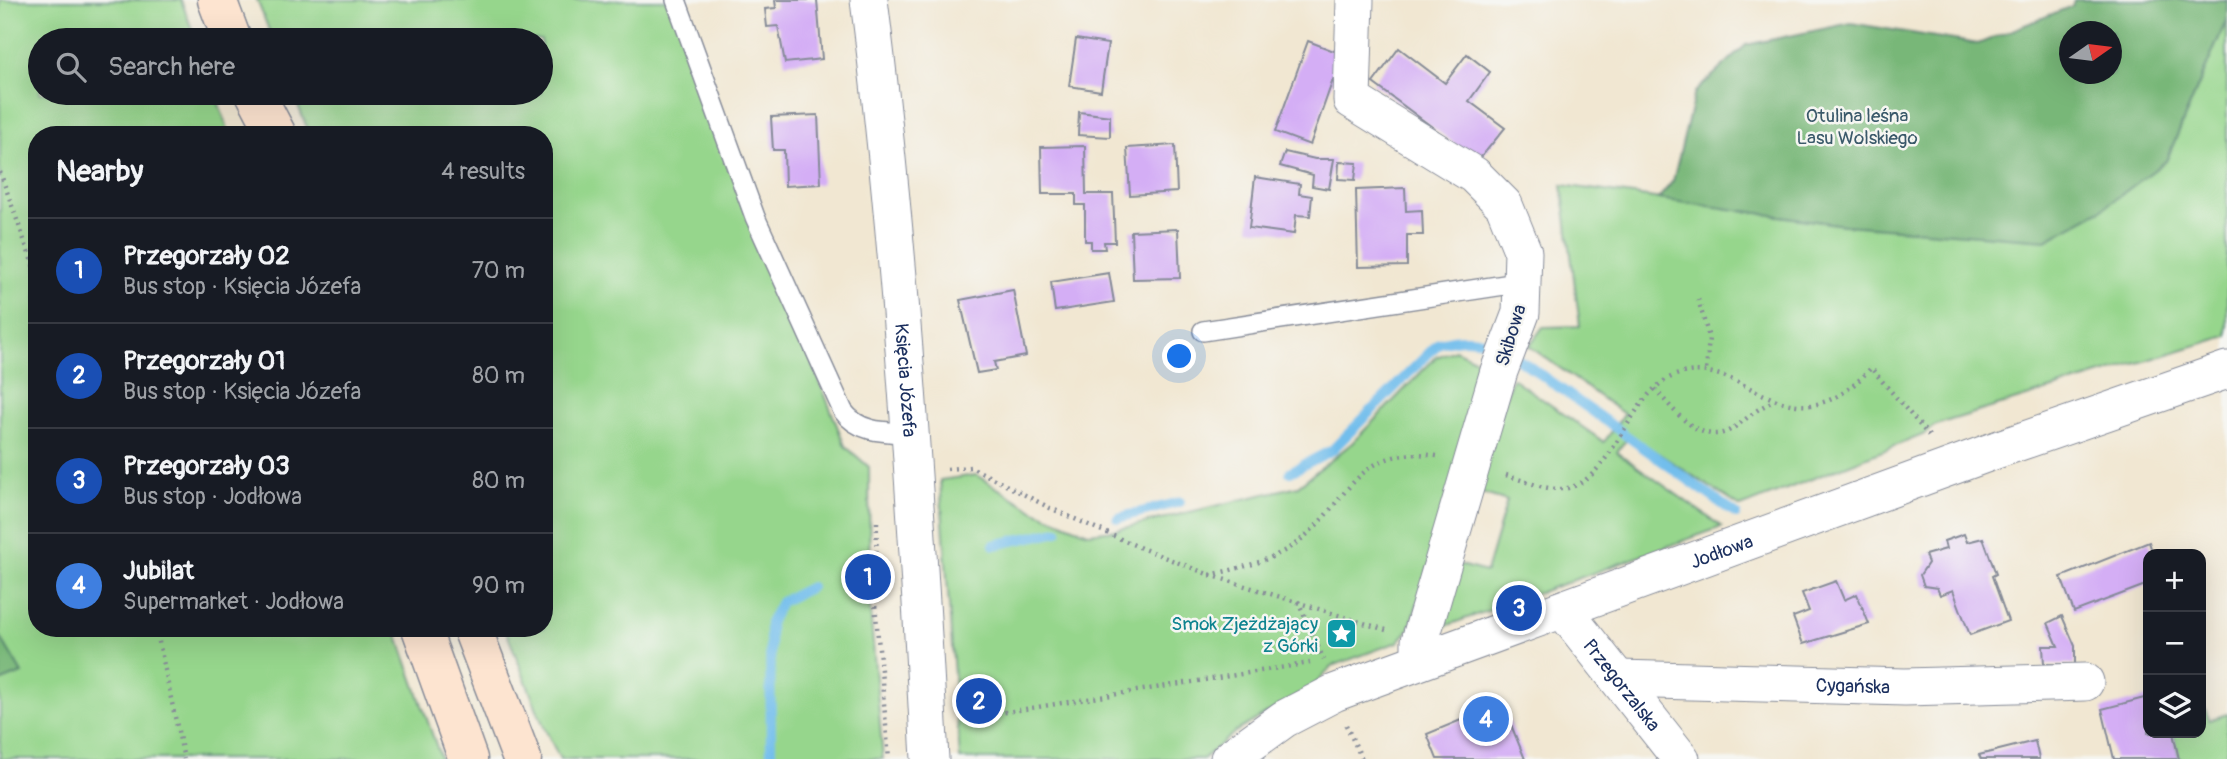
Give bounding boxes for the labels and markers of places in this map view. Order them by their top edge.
pin: 1 [845,551,891,603]
pin: 3 [1496,582,1542,634]
place label: Smok Zjeżdżający z Górki [1171,612,1318,658]
place icon: Smok Zjeżdżający z Górki [1324,617,1358,651]
pin: 2 [956,675,1002,727]
pin: 4 [1463,693,1509,745]

